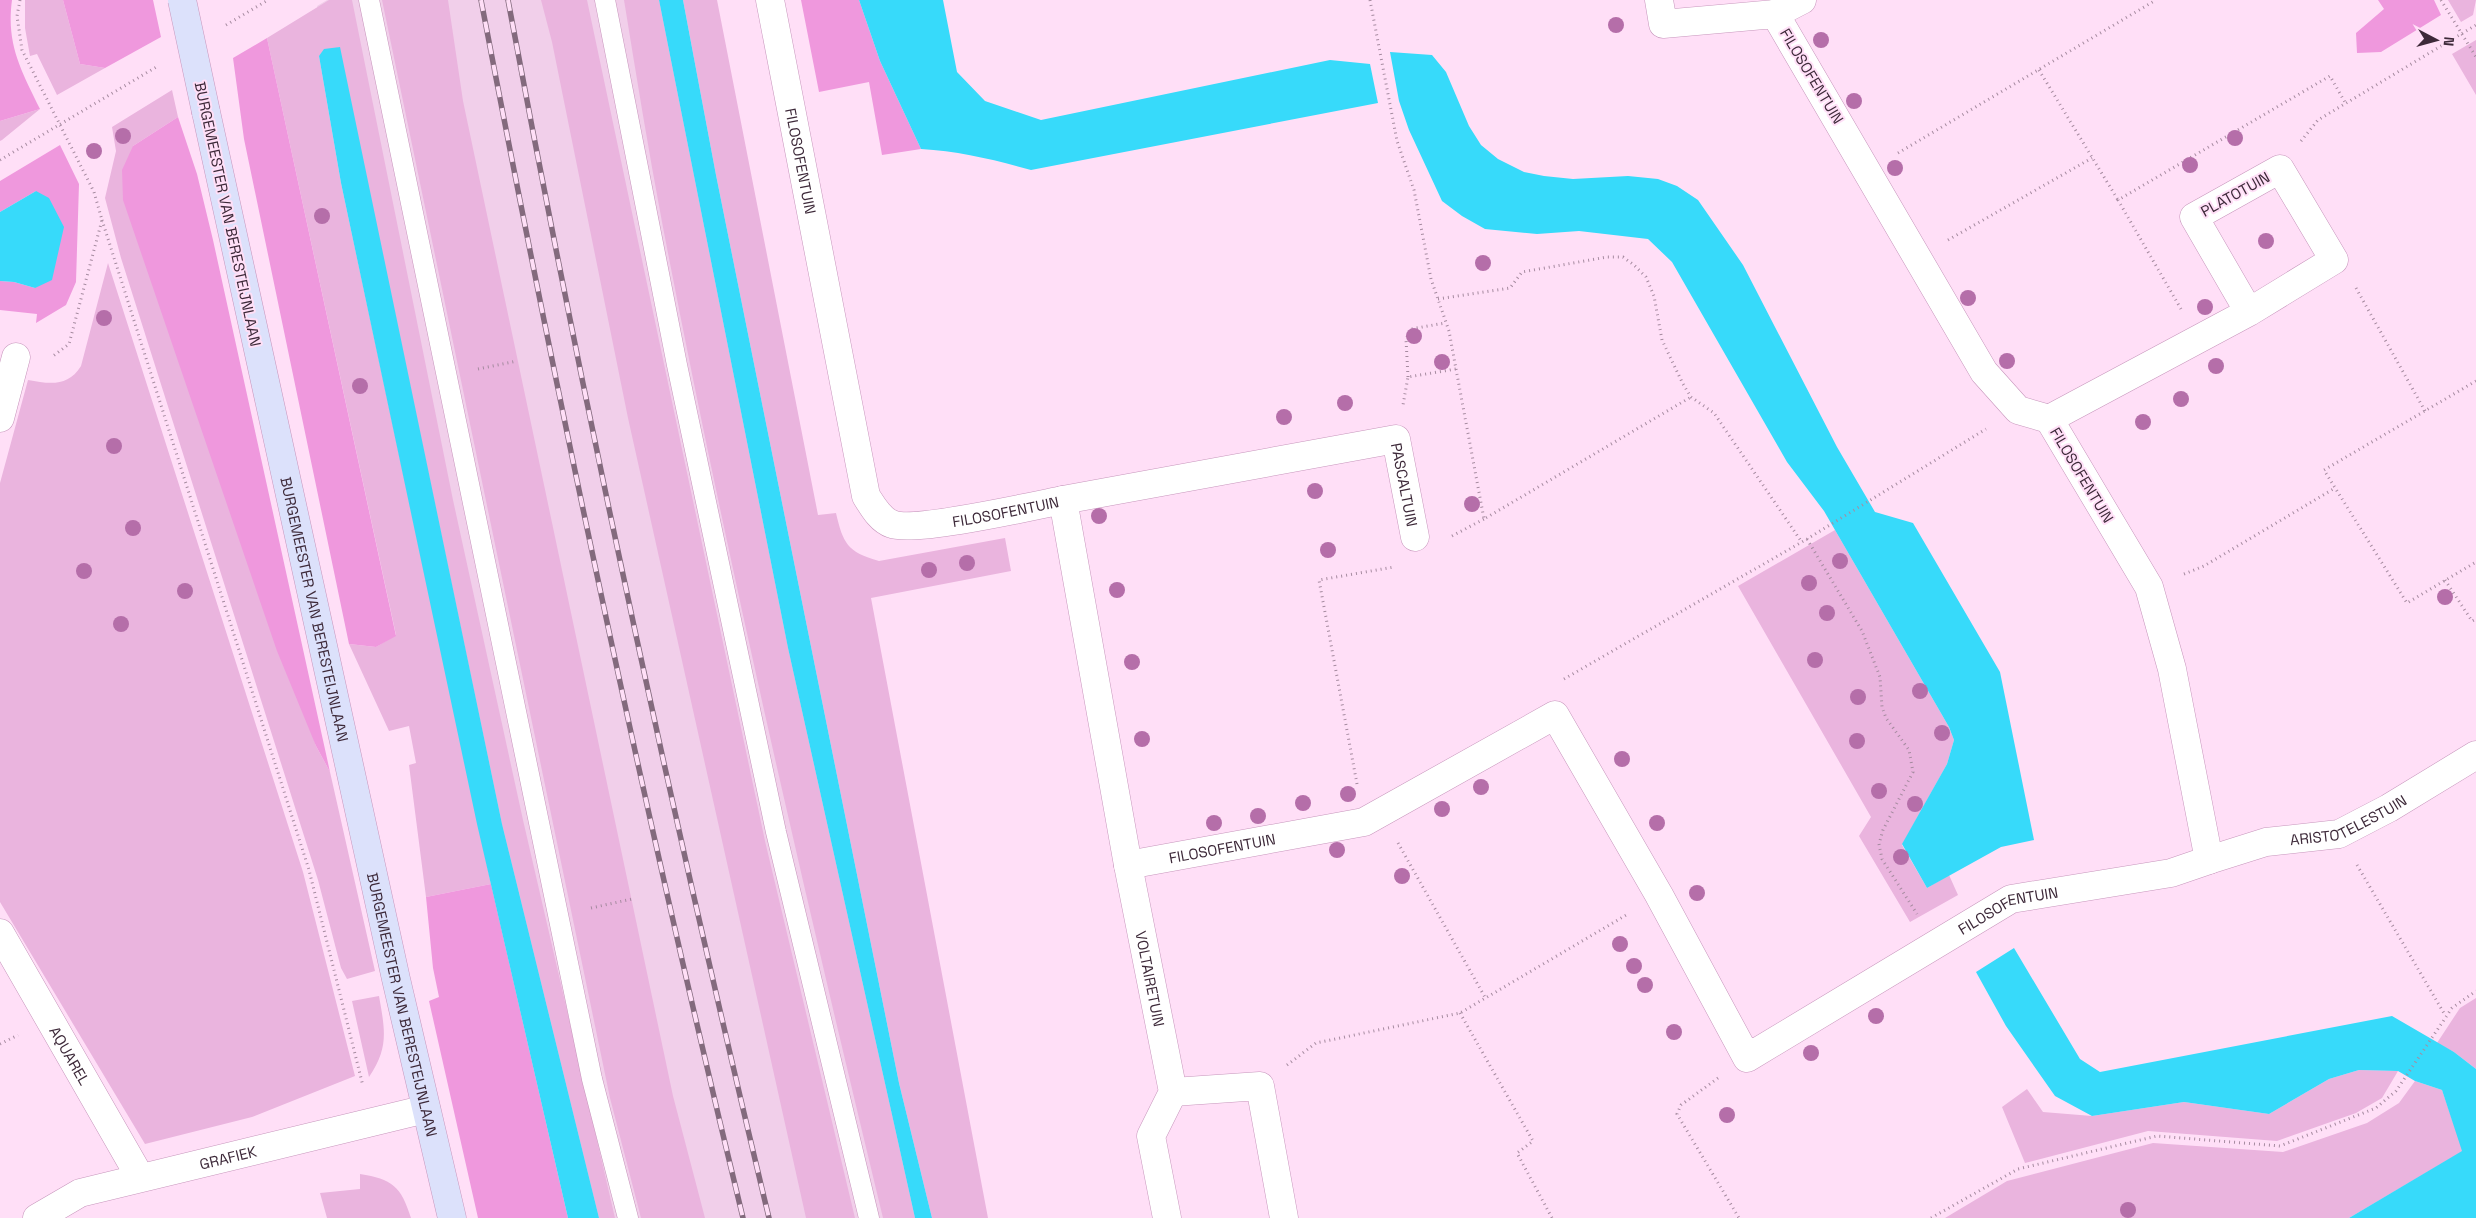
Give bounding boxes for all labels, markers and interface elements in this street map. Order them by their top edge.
north arrow [2411,15,2461,65]
street label: FILOSOFENTUIN [1776,25,1848,127]
text: N [2439,36,2458,47]
street label: BURGEMEESTER VAN BERESTEIJNLAAN [191,80,265,348]
street label: FILOSOFENTUIN [782,106,821,216]
street label: PLATOTUIN [2197,167,2273,221]
street label: FILOSOFENTUIN [2046,424,2118,526]
street label: PASCALTUIN [1387,441,1422,528]
street label: BURGEMEESTER VAN BERESTEIJNLAAN [277,475,353,743]
street label: FILOSOFENTUIN [951,492,1061,531]
street label: ARISTOTELESTUIN [2289,790,2410,849]
street label: FILOSOFENTUIN [1167,829,1277,867]
street label: BURGEMEESTER VAN BERESTEIJNLAAN [363,871,442,1139]
street label: FILOSOFENTUIN [1954,882,2059,938]
street label: VOLTAIRETUIN [1132,929,1169,1028]
street label: AQUAREL [46,1022,95,1088]
street label: GRAFIEK [197,1141,258,1173]

